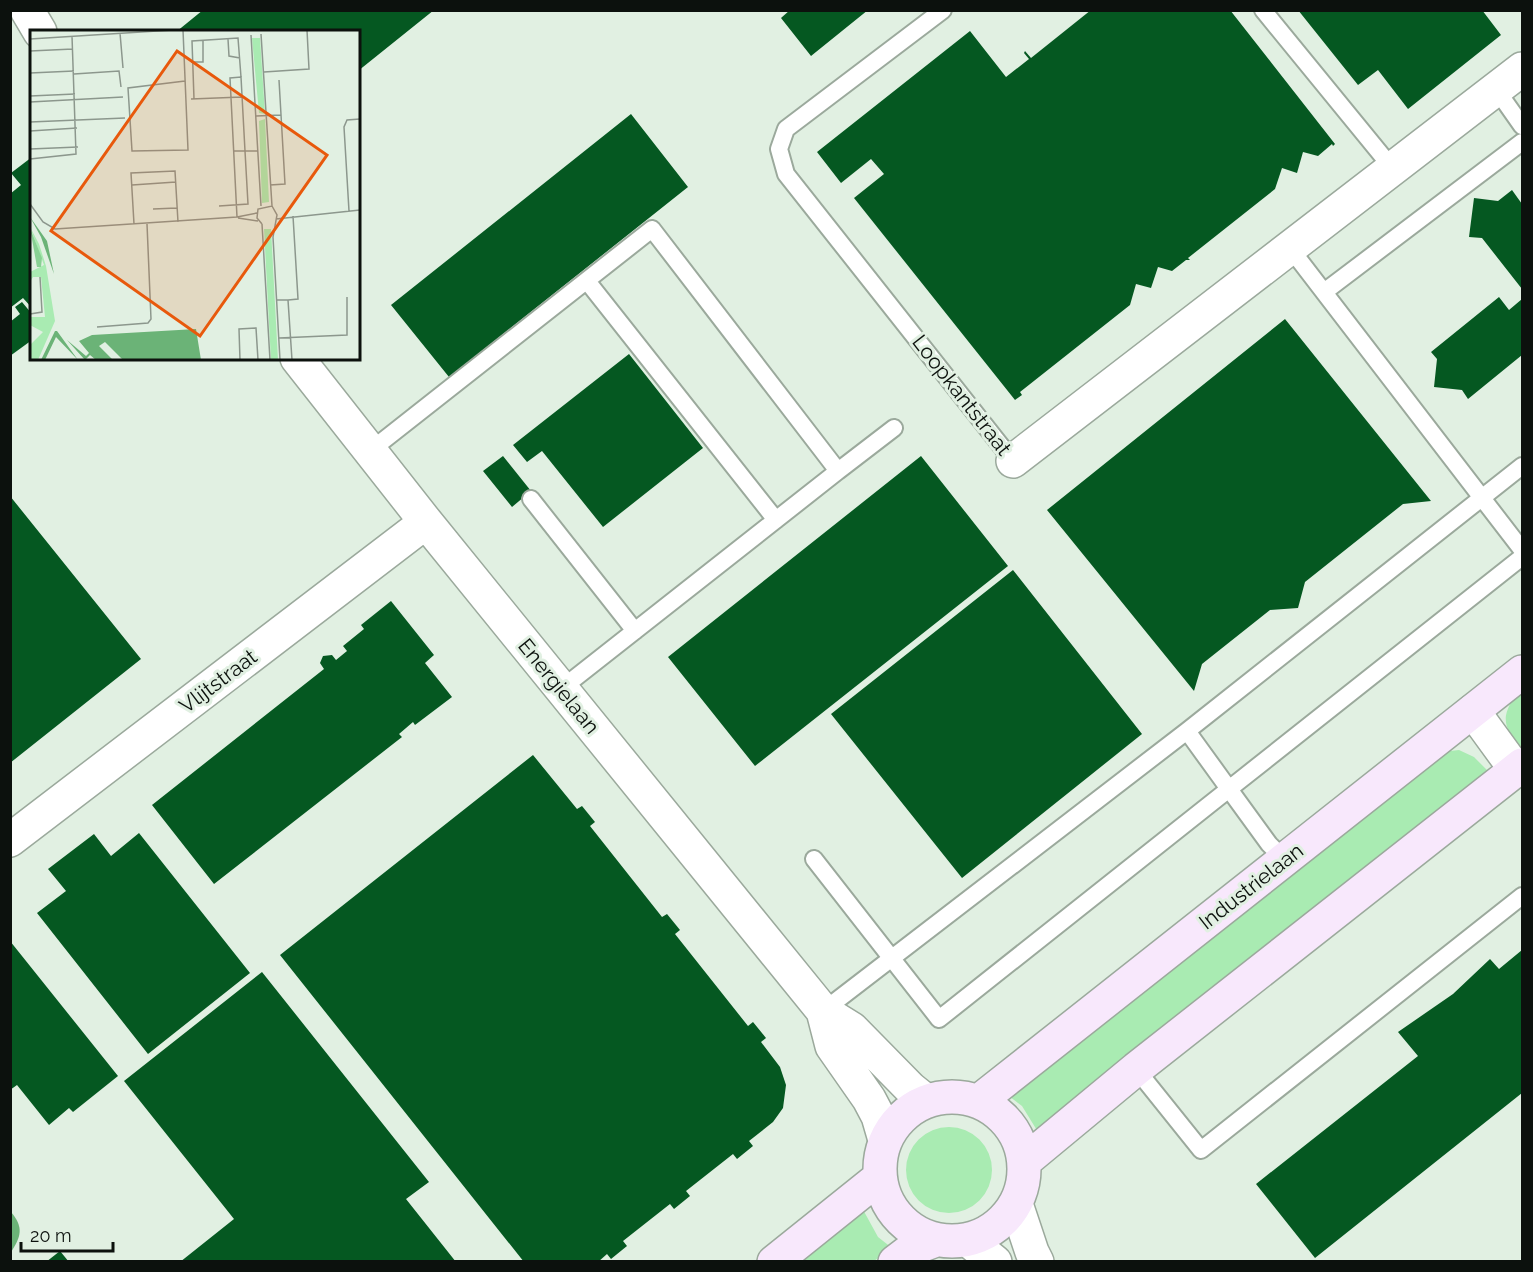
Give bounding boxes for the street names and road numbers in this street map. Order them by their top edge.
street label: Loopkantstraat [907,330,1017,460]
street label: Energielaan [513,633,605,739]
street label: Vlijtstraat [174,644,262,718]
street label: Industrielaan [1194,838,1308,934]

